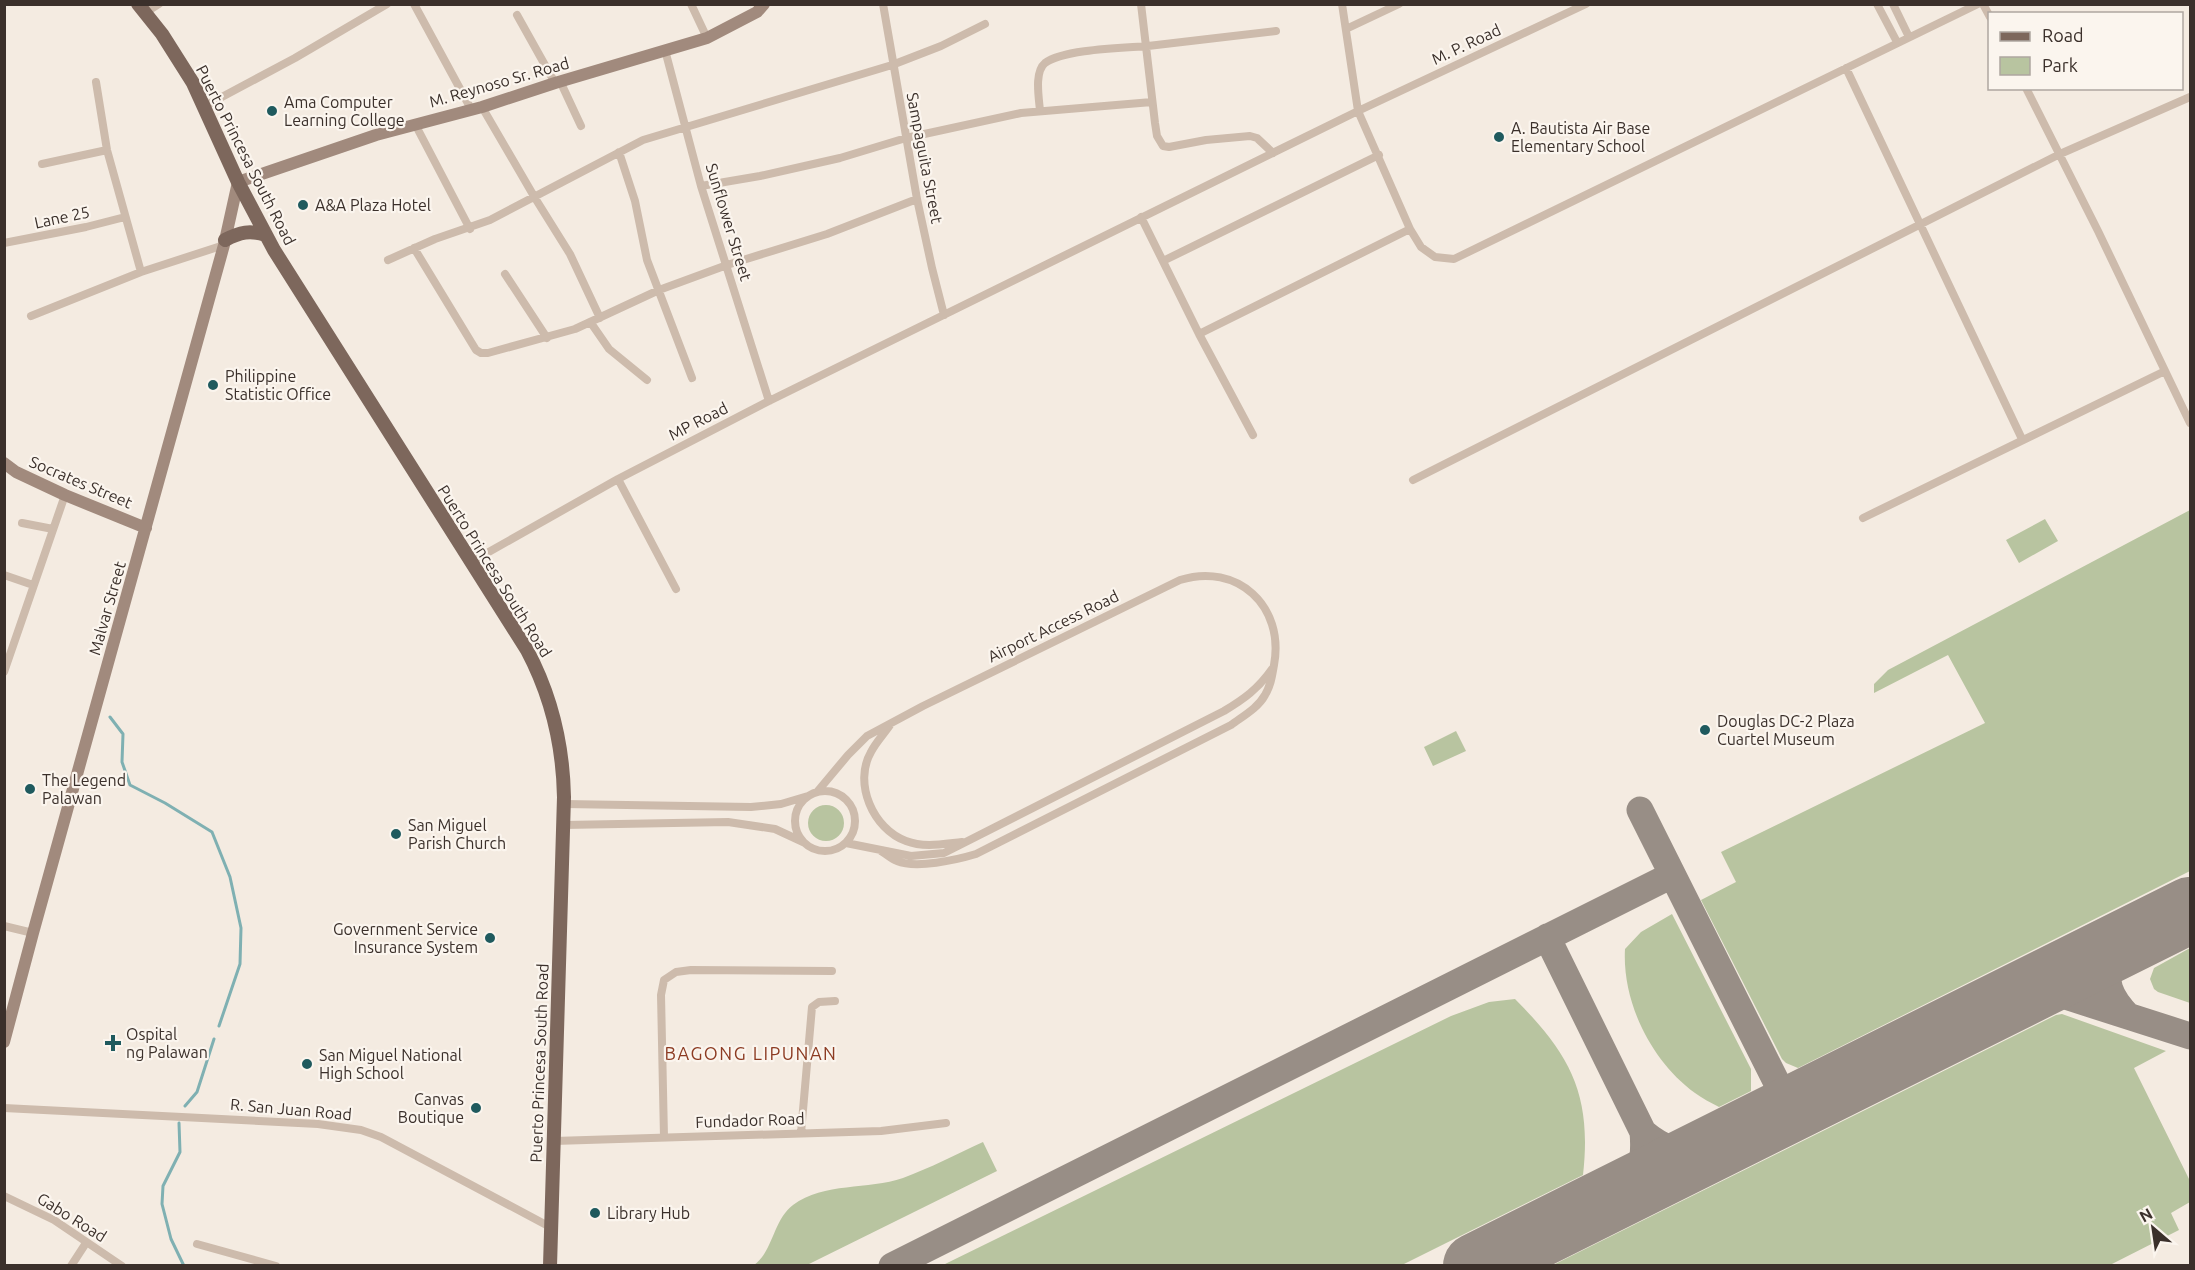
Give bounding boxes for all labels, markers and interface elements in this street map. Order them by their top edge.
legend [1988,12,2183,90]
street label: M. P. Road [1429,20,1503,68]
text: Road [2042,25,2084,45]
street label: M. Reynoso Sr. Road [427,53,571,111]
text: Park [2042,55,2078,75]
street label: Puerto Princesa South Road [193,62,299,248]
street label: Sampaguita Street [903,91,947,226]
place label: Ama Computer Learning College [284,93,405,129]
marker: Ama Computer Learning College [265,104,279,118]
place label: A. Bautista Air Base Elementary School [1511,119,1650,155]
marker: A. Bautista Air Base Elementary School [1492,130,1506,144]
street label: Sunflower Street [703,161,756,284]
place label: A&A Plaza Hotel [315,196,431,214]
marker: A&A Plaza Hotel [296,198,310,212]
street label: Lane 25 [33,202,91,232]
place label: Philippine Statistic Office [225,367,331,403]
marker: Philippine Statistic Office [206,378,220,392]
street label: MP Road [665,398,731,444]
street label: Socrates Street [27,452,136,512]
street label: Puerto Princesa South Road [435,482,555,660]
street label: Malvar Street [85,558,129,657]
street label: Airport Access Road [985,586,1121,666]
place label: Douglas DC-2 Plaza Cuartel Museum [1717,712,1855,748]
marker: Douglas DC-2 Plaza Cuartel Museum [1698,723,1712,737]
place label: The Legend Palawan [42,771,126,807]
marker: The Legend Palawan [23,782,37,796]
place label: San Miguel Parish Church [408,816,506,852]
marker: San Miguel Parish Church [389,827,403,841]
place label: Government Service Insurance System [333,920,478,956]
marker: Government Service Insurance System [483,931,497,945]
street label: Puerto Princesa South Road [527,963,551,1163]
place label: Ospital ng Palawan [126,1025,208,1061]
marker: Ospital ng Palawan [104,1034,122,1052]
district label: BAGONG LIPUNAN [665,1043,837,1063]
place label: San Miguel National High School [319,1046,462,1082]
marker: San Miguel National High School [300,1057,314,1071]
place label: Canvas Boutique [398,1090,464,1126]
street label: R. San Juan Road [229,1095,353,1123]
marker: Canvas Boutique [469,1101,483,1115]
street label: Fundador Road [695,1109,805,1131]
street label: Gabo Road [34,1189,110,1245]
north arrow [2123,1198,2183,1258]
place label: Library Hub [607,1204,690,1222]
text: N [2136,1204,2155,1226]
marker: Library Hub [588,1206,602,1220]

